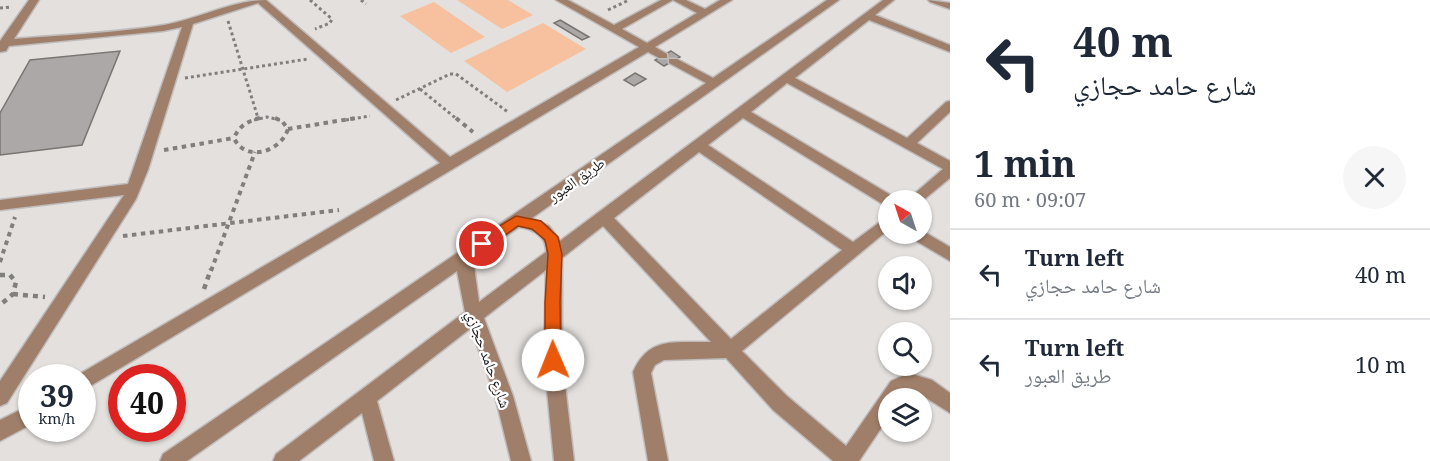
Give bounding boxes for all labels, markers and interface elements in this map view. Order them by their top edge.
text: 40 m [1073,12,1173,69]
icon: left [974,24,1052,102]
text: شارع حامد حجازي [1073,66,1257,103]
text: 1 min [974,139,1076,188]
button: close [1343,146,1406,209]
street label: طريق العبور [543,152,609,207]
text: 60 m · 09:07 [974,186,1086,213]
north arrow [878,190,932,244]
map controls [878,190,932,442]
pin [456,218,507,269]
icon: arrive [465,227,498,260]
text: Turn left [1025,242,1124,272]
button: sound [878,256,932,310]
icon: left [974,258,1007,291]
text: 40 m [1355,259,1406,289]
text: شارع حامد حجازي [1025,272,1161,299]
street label: شارع حامد حجازي [460,308,516,411]
button: search [878,322,932,376]
position arrow [521,328,585,392]
text: Turn left [1025,332,1124,362]
icon: left [974,348,1007,381]
text: 10 m [1355,349,1406,379]
text: طريق العبور [1025,362,1111,389]
speed limit sign: 40 [108,364,186,442]
text: 39 [40,375,74,416]
button: layers [878,388,932,442]
text: km/h [39,408,75,428]

